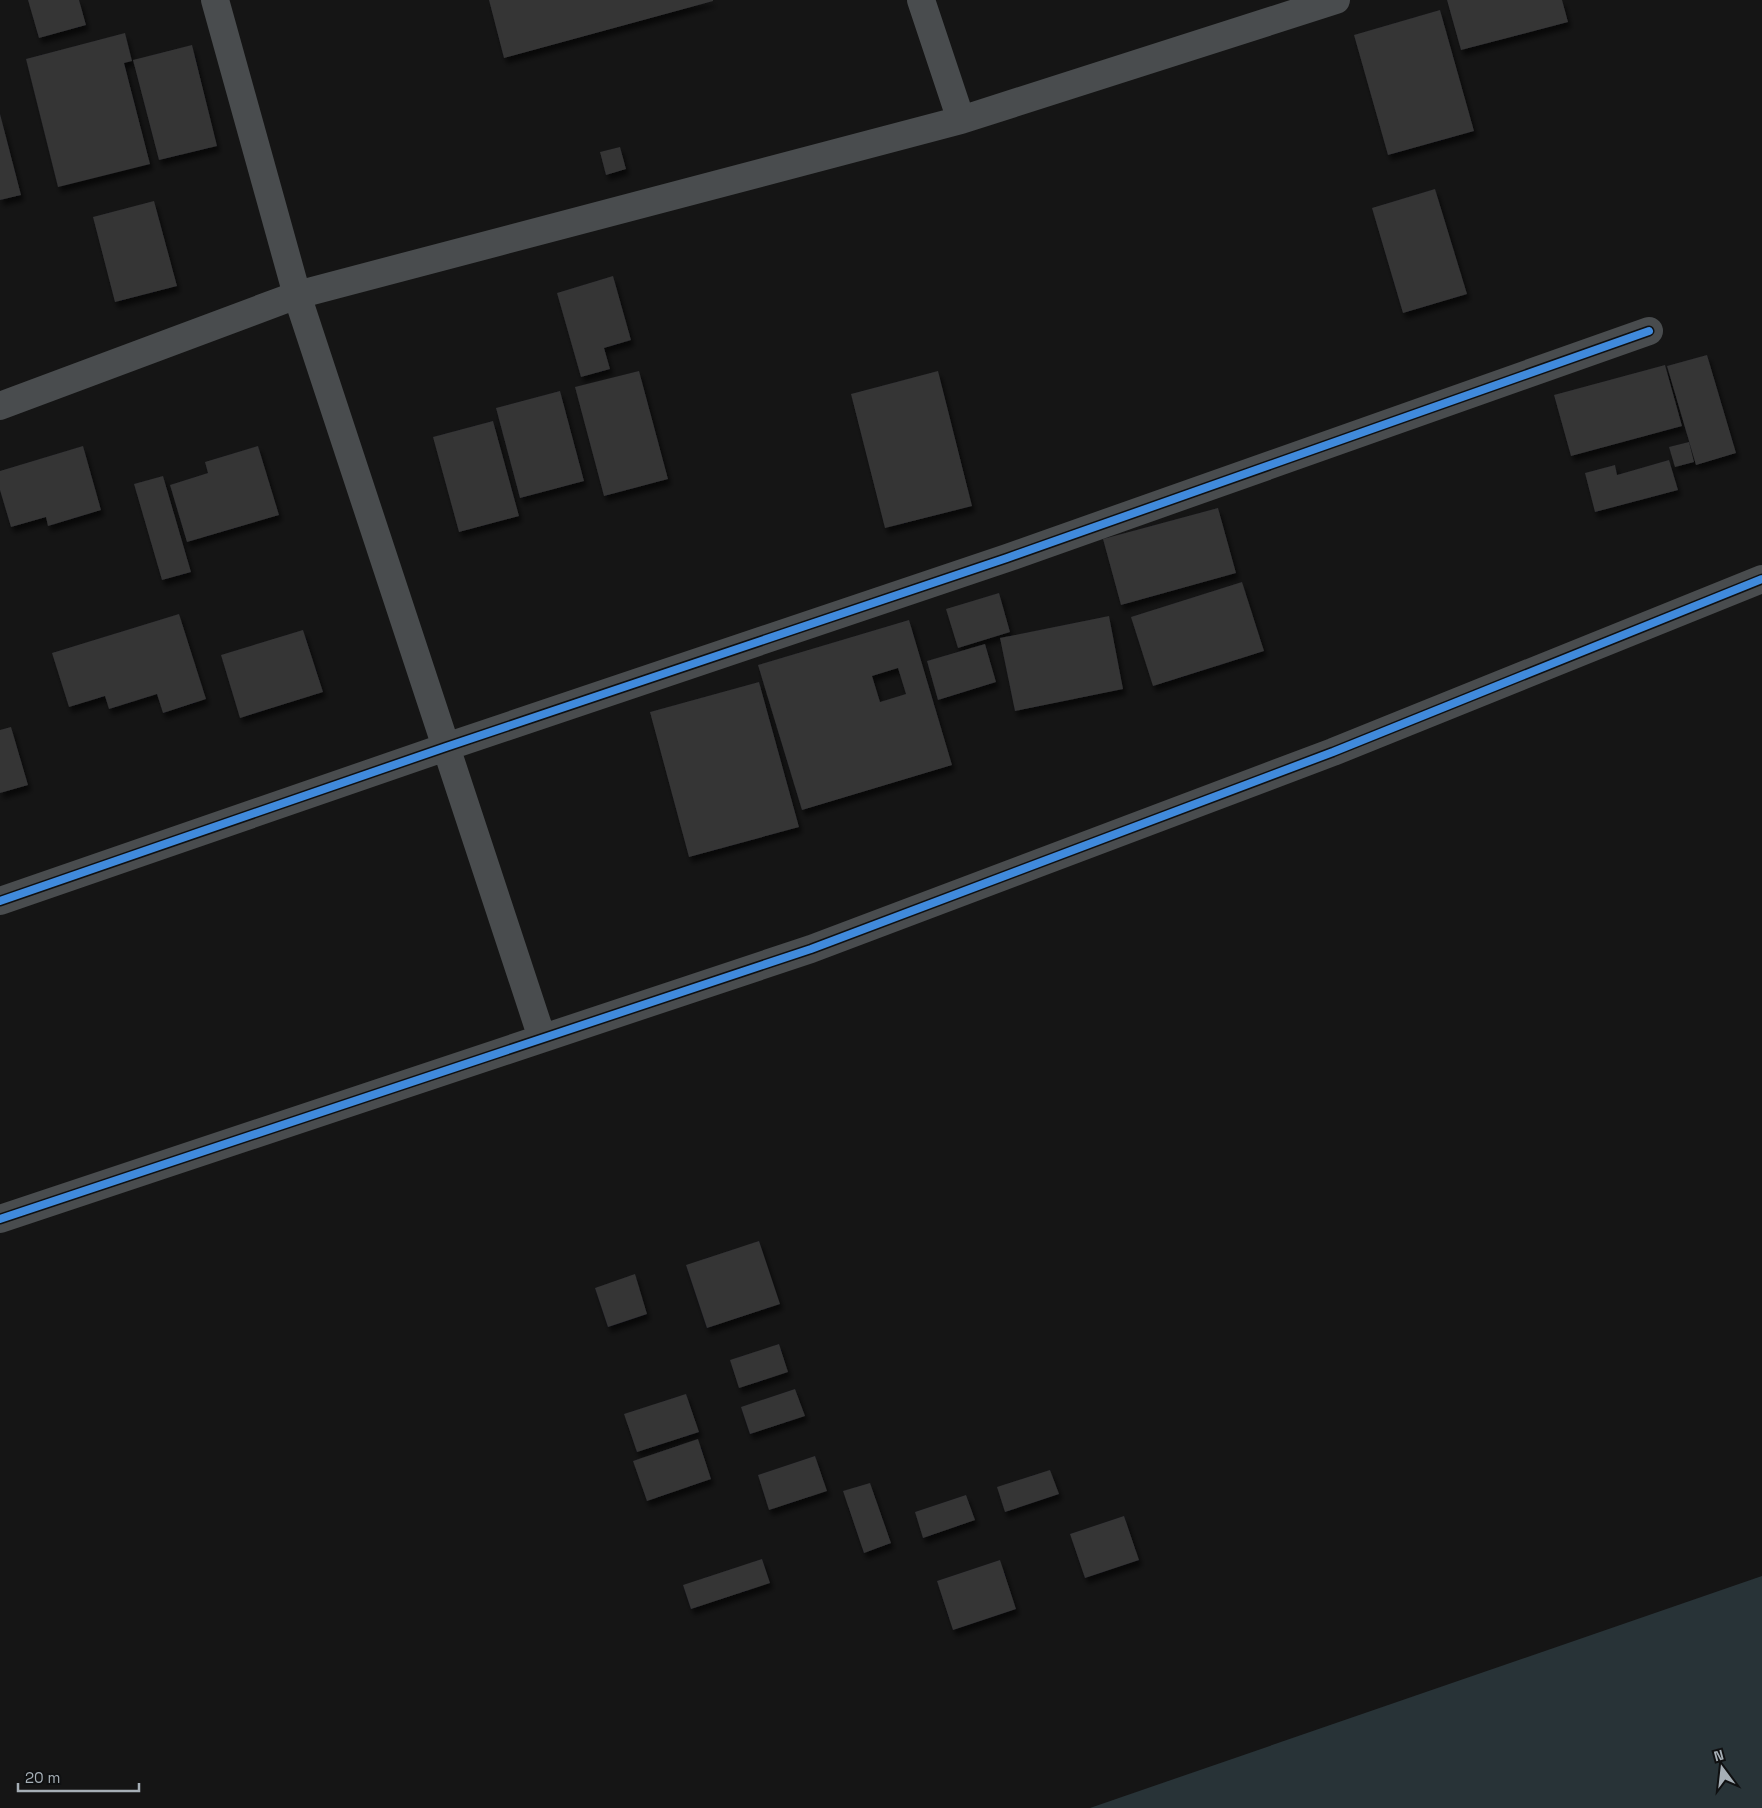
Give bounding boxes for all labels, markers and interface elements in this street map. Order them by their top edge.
north arrow [1697,1743,1747,1793]
text: N [1712,1746,1726,1765]
scale bar [18,1760,139,1792]
text: 20 m [25,1768,60,1787]

